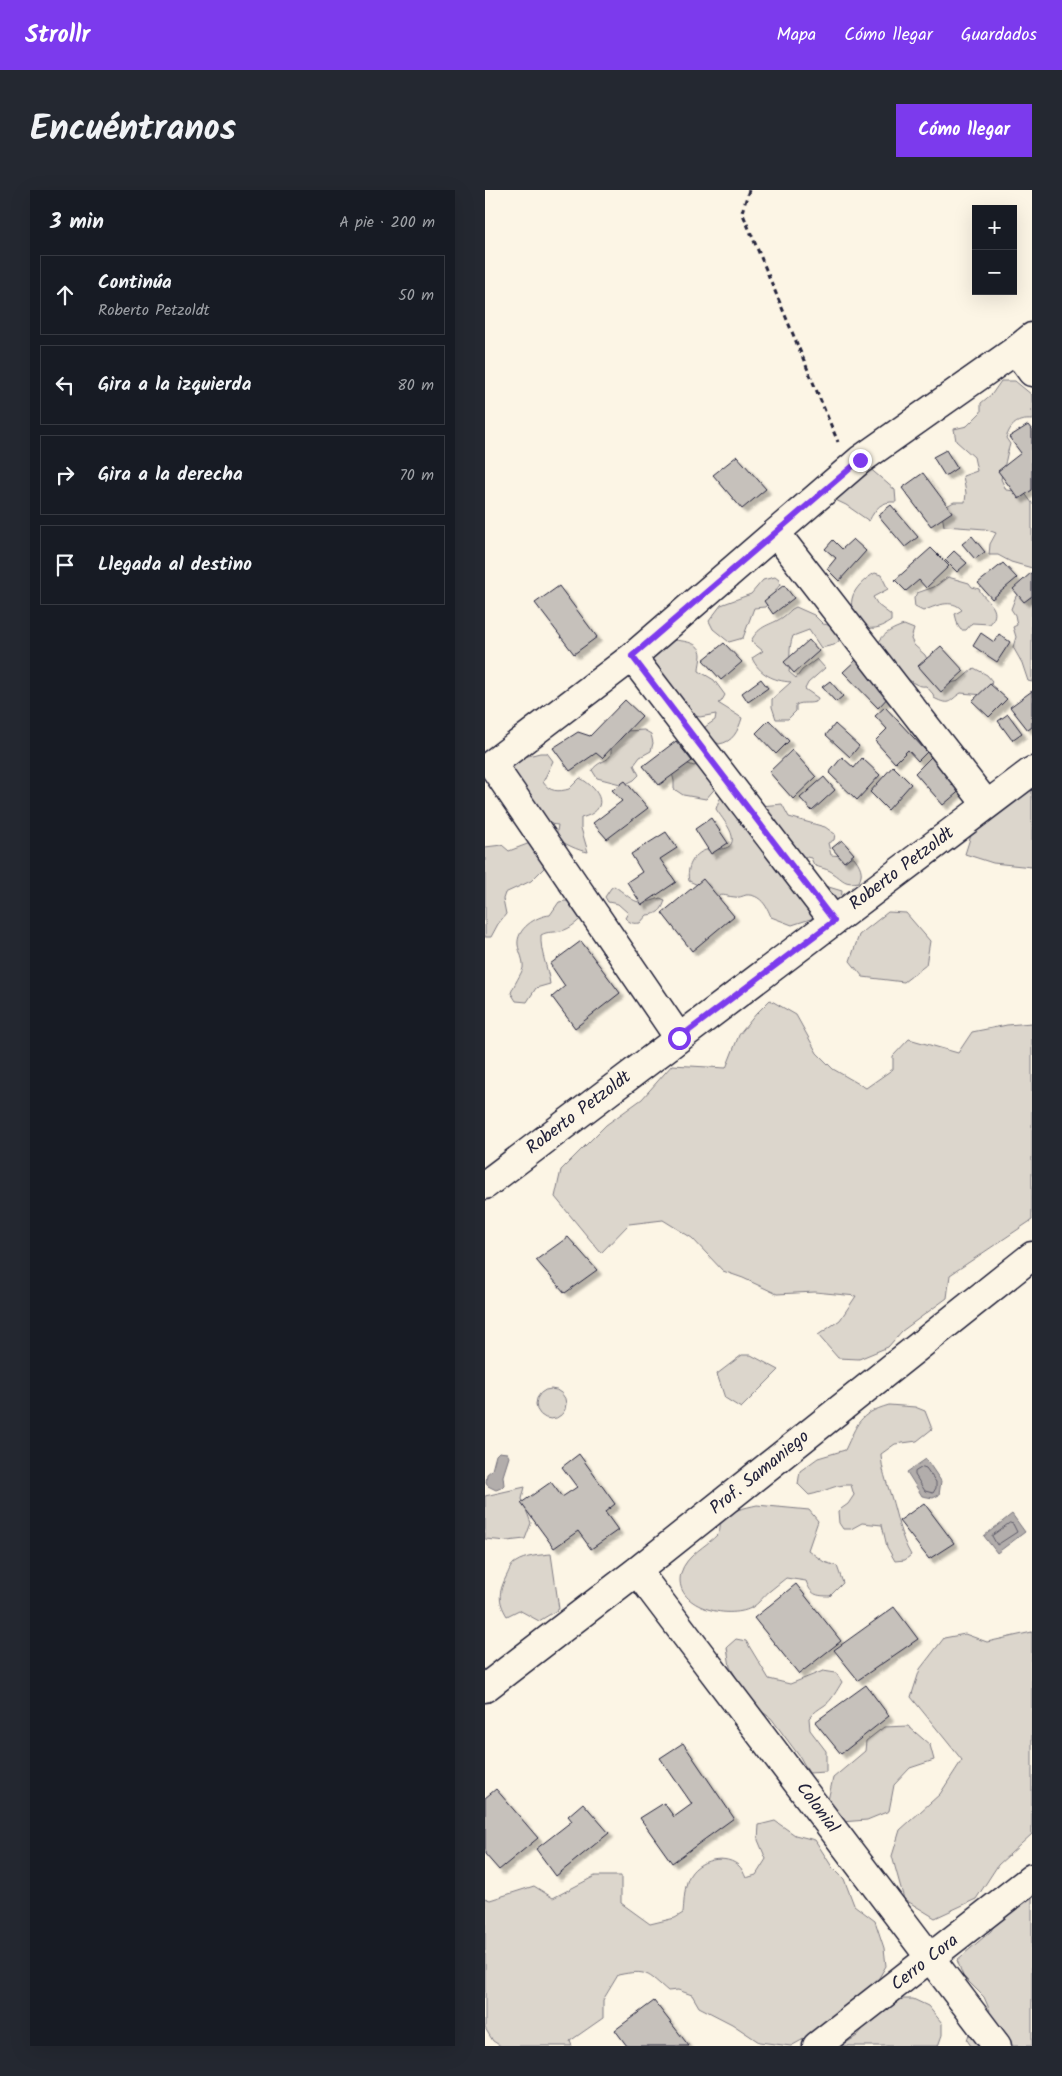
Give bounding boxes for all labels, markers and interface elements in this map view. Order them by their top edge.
text: Strollr [25,16,90,55]
text: Mapa [777,21,816,50]
text: Cómo llegar [844,21,933,50]
text: Guardados [961,21,1037,50]
text: Encuéntranos [30,102,236,158]
button: Cómo llegar [896,104,1032,157]
map controls [972,205,1017,295]
button: + [972,205,1017,250]
text: 3 min [50,206,104,239]
text: A pie · 200 m [339,210,435,235]
button: − [972,250,1017,295]
text: Continúa [98,268,172,298]
icon: ahead [51,281,79,309]
text: 50 m [398,283,434,308]
text: Roberto Petzoldt [98,298,210,323]
text: Gira a la izquierda [98,370,251,400]
icon: left [51,371,79,399]
text: 80 m [397,373,434,398]
route end [849,449,872,472]
text: Gira a la derecha [98,460,243,490]
icon: right [51,461,79,489]
text: 70 m [399,463,434,488]
text: Llegada al destino [98,550,252,580]
icon: arrive [51,551,79,579]
street label: Roberto Petzoldt [843,819,962,918]
route start [668,1027,691,1050]
street label: Roberto Petzoldt [520,1063,639,1162]
street label: Prof. Samaniego [704,1423,816,1523]
street label: Colonial [788,1776,846,1840]
street label: Cerro Cora [885,1927,965,1999]

